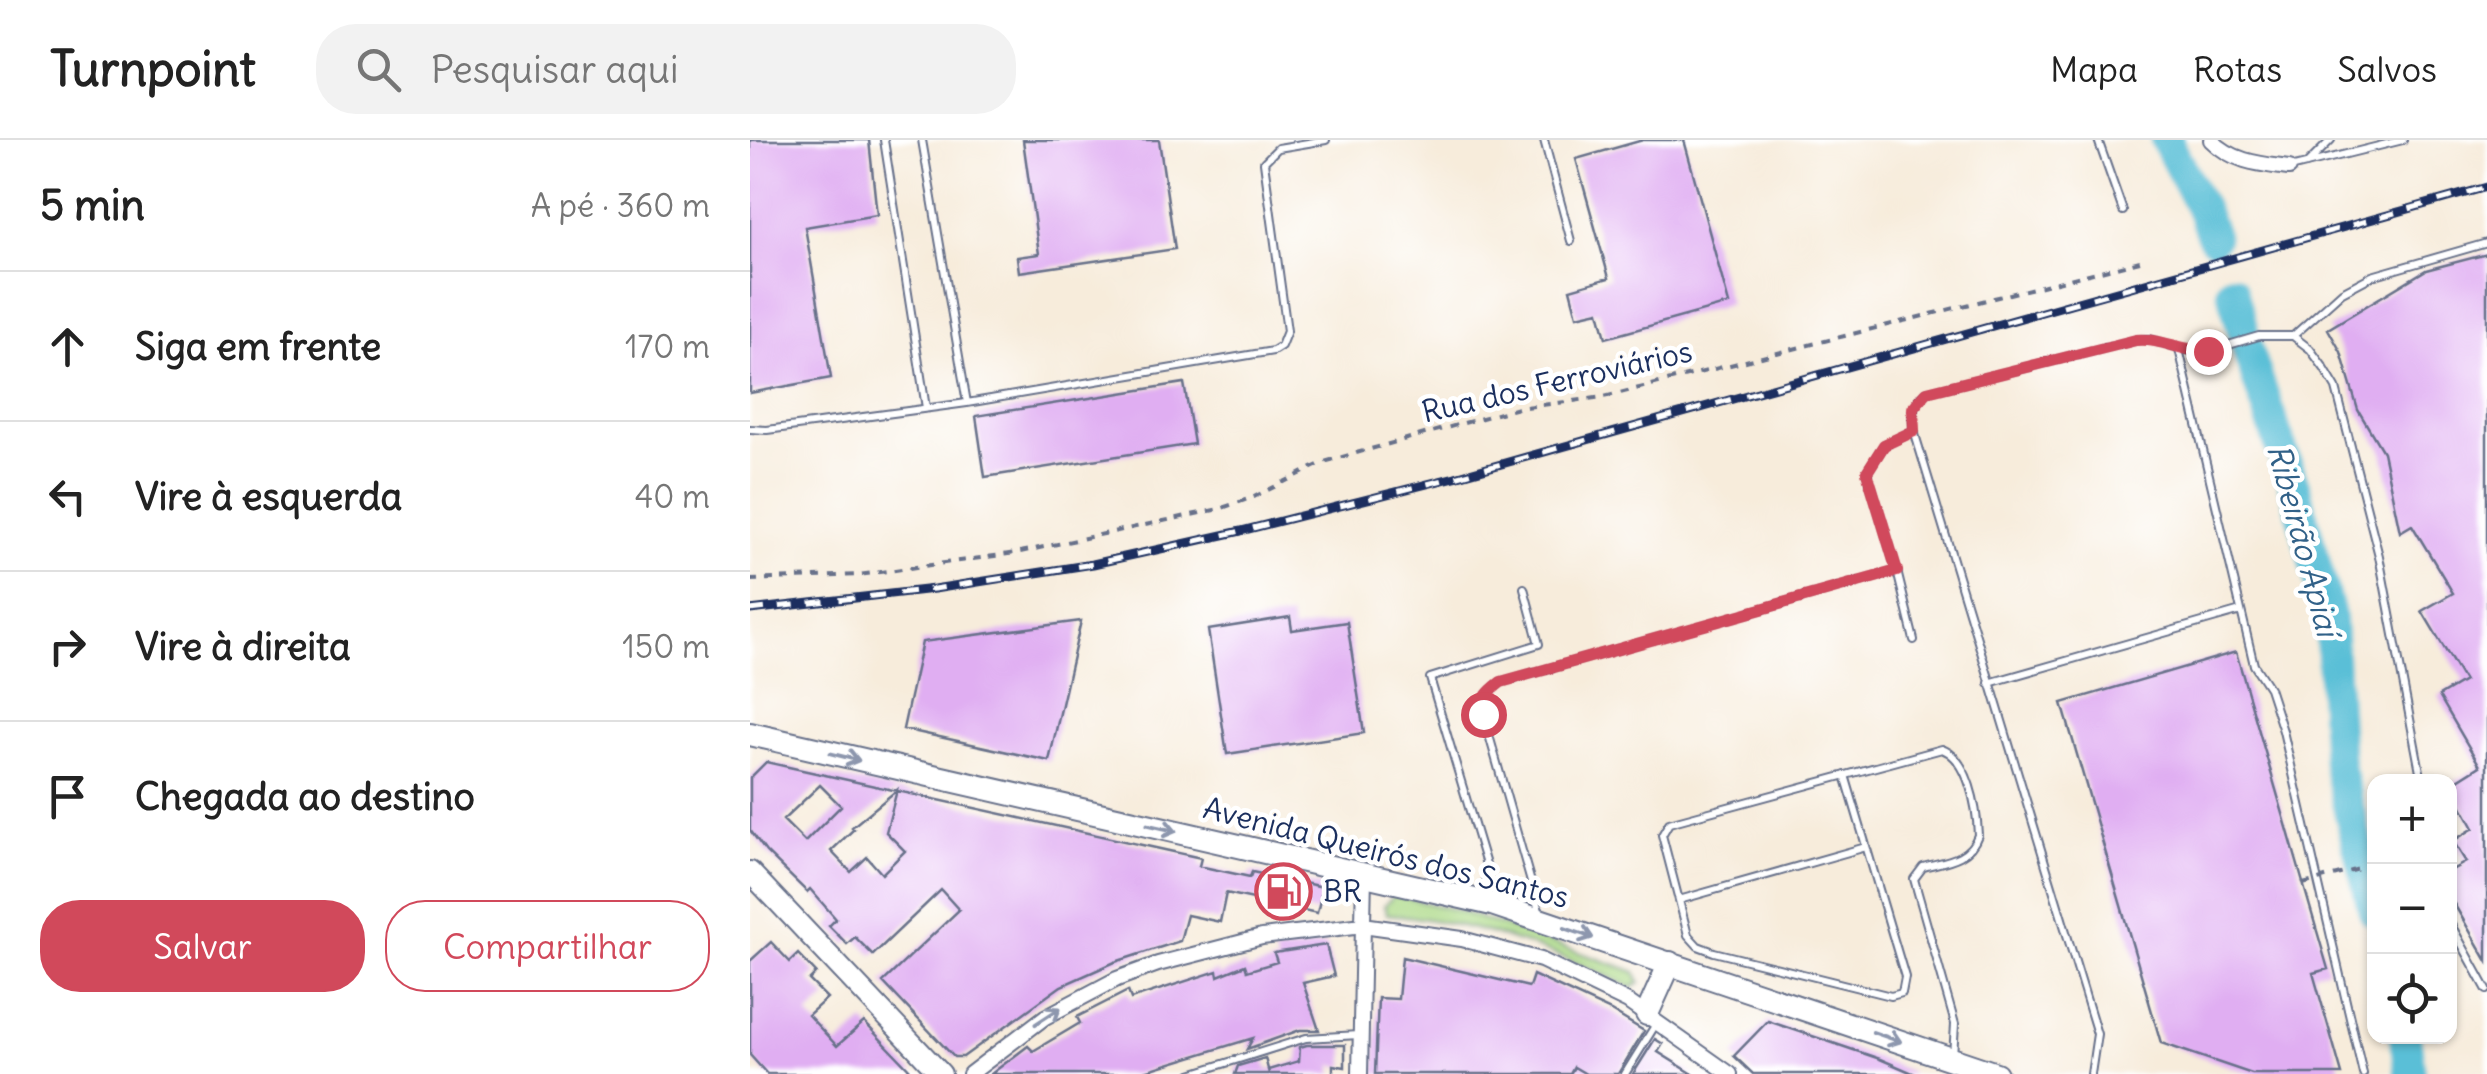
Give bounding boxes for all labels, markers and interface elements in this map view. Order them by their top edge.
search box [316,24,1016,114]
text: Turnpoint [50,39,256,99]
icon: search [351,42,406,97]
text: Pesquisar aqui [431,46,678,93]
text: Mapa [2050,47,2138,91]
text: Rotas [2193,47,2282,91]
text: Salvos [2337,47,2437,91]
text: 5 min [40,179,145,231]
text: A pé · 360 m [531,185,710,226]
icon: ahead [40,319,95,374]
text: Siga em frente [135,323,381,370]
text: 170 m [625,326,710,367]
route end [2186,329,2232,375]
street label: Rua dos Ferroviários [1418,331,1696,431]
water label: Ribeirão Apiaí [2258,439,2350,646]
icon: left [40,469,95,524]
text: Vire à esquerda [135,473,402,520]
text: 40 m [635,476,710,517]
icon: right [40,619,95,674]
text: Vire à direita [135,623,351,670]
text: 150 m [622,626,710,667]
route start [1461,692,1507,738]
one-way arrow [828,749,860,767]
icon: arrive [40,769,95,824]
text: Chegada ao destino [135,773,475,820]
map controls [2367,774,2457,1044]
button: + [2367,774,2457,864]
street label: Avenida Queirós dos Santos [1200,788,1573,916]
one-way arrow [1145,820,1177,839]
fuel station icon: BR [1254,862,1314,922]
button: − [2367,864,2457,954]
place label: BR [1323,872,1362,910]
button: Salvar [40,900,365,992]
button: Compartilhar [385,900,710,992]
one-way arrow [1562,925,1594,943]
button: locate [2367,954,2457,1044]
one-way arrow [1033,1005,1061,1026]
one-way arrow [1870,1029,1902,1047]

